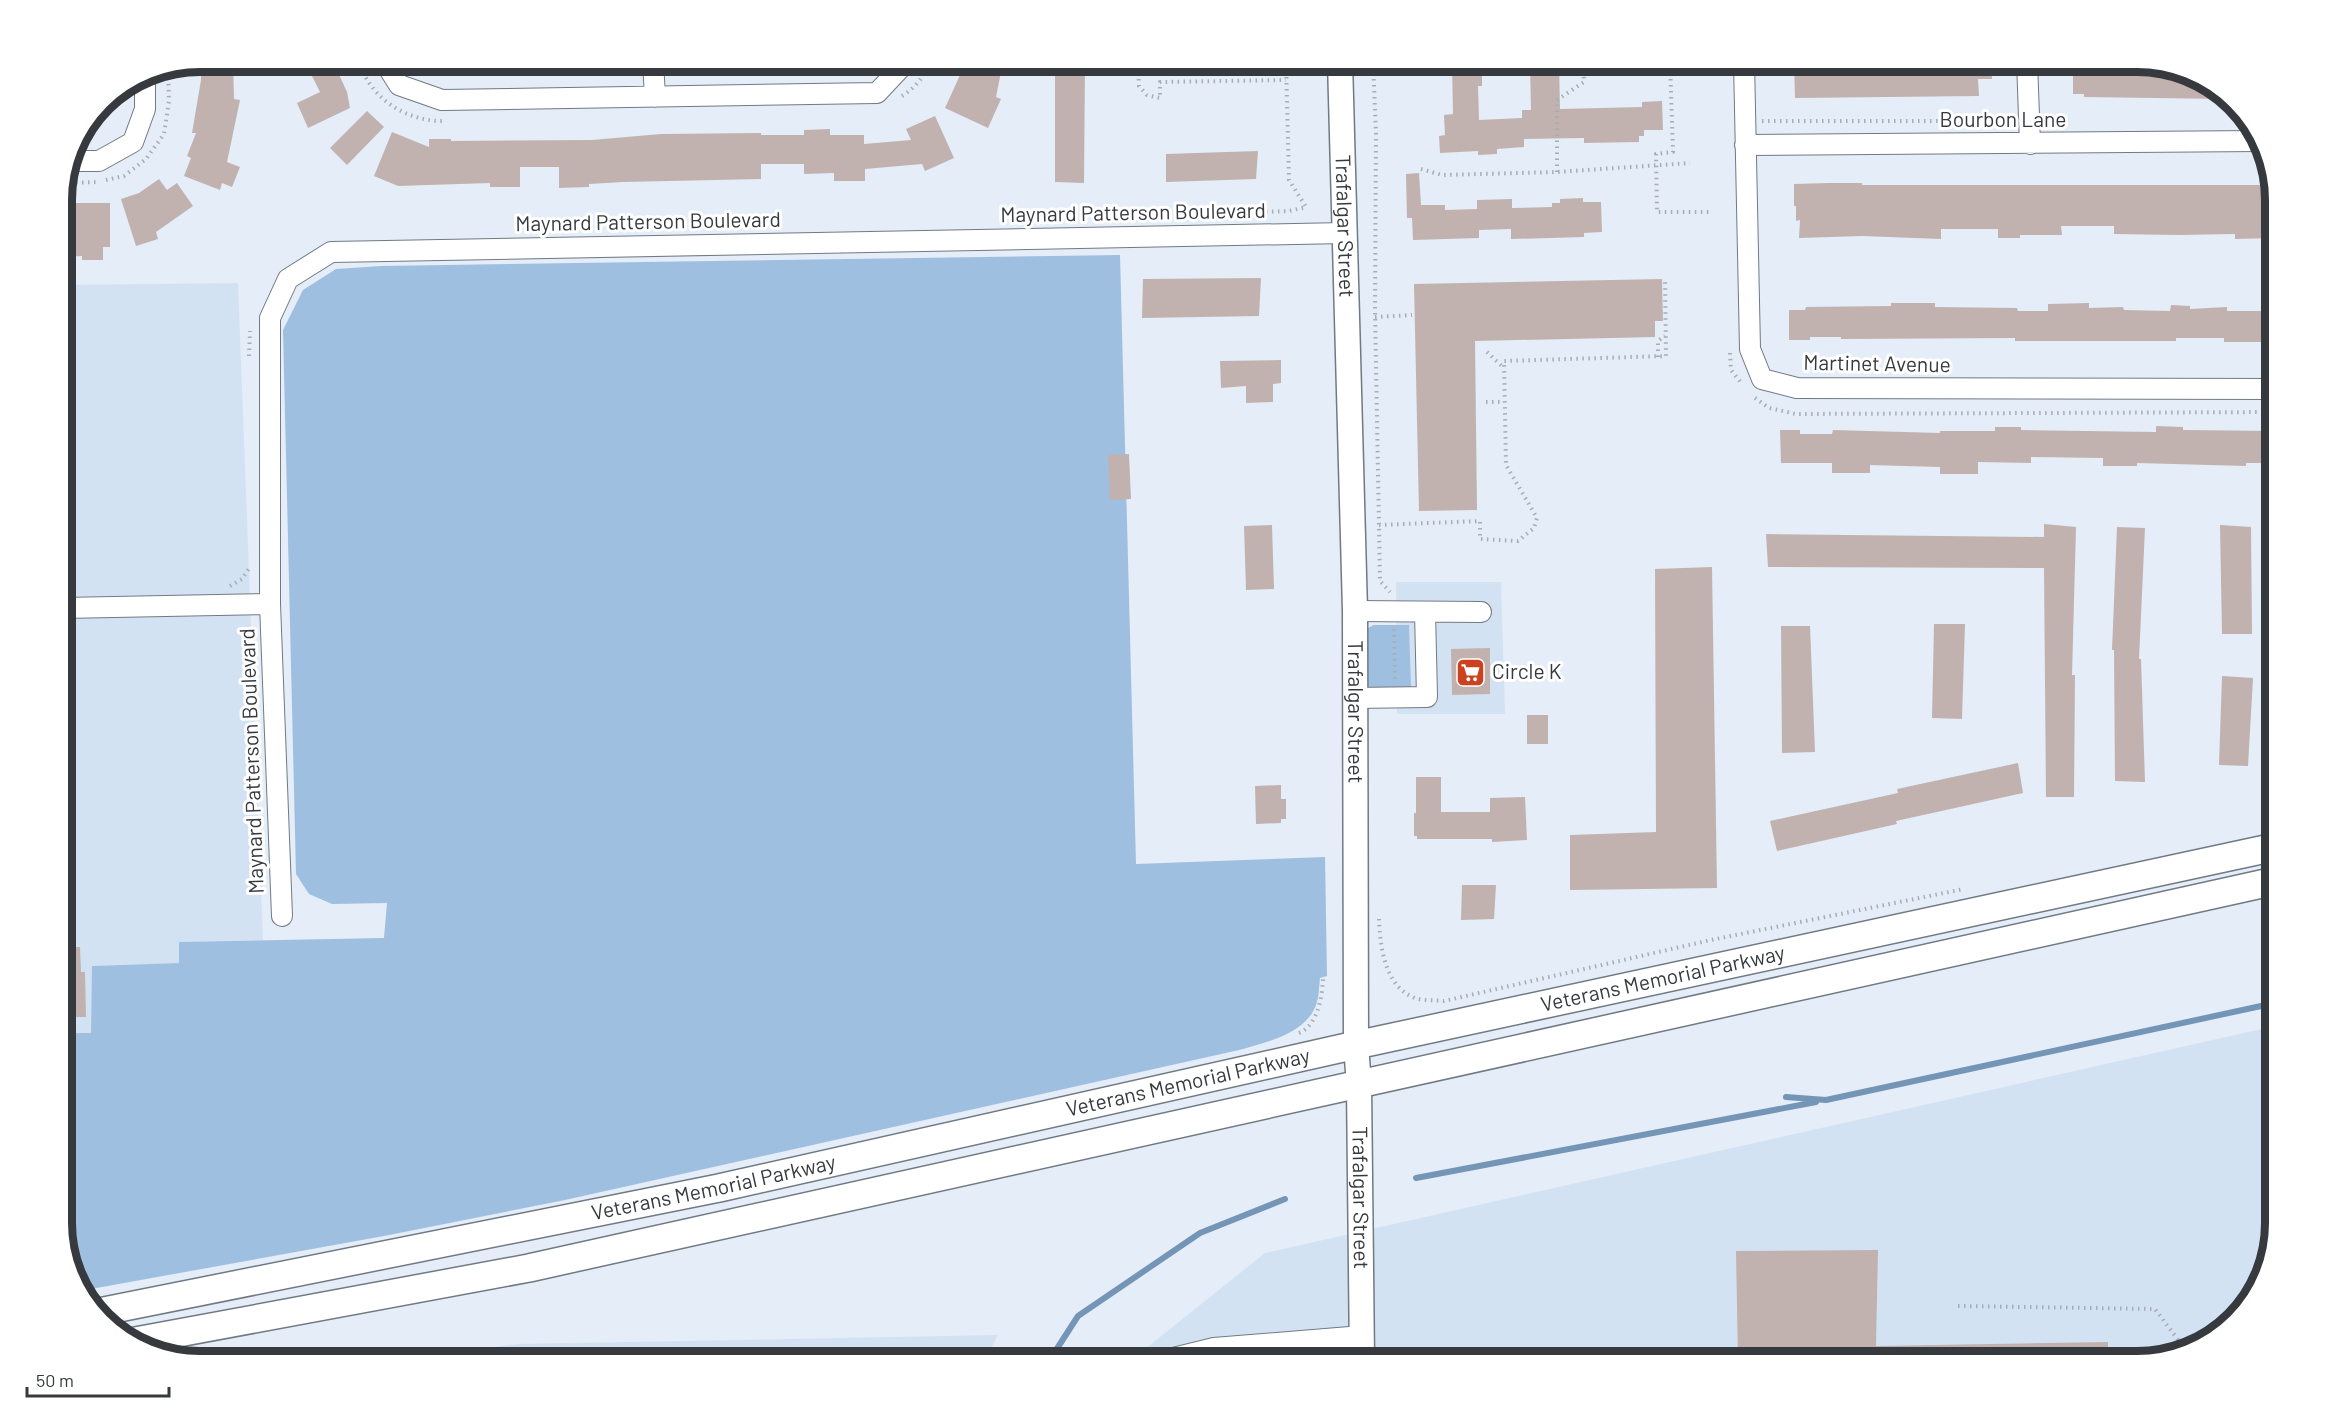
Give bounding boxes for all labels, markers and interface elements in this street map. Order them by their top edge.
street label: Bourbon Lane [1940,106,2066,131]
street label: Trafalgar Street [1332,154,1360,298]
street label: Maynard Patterson Boulevard [1000,197,1266,226]
street label: Maynard Patterson Boulevard [515,206,781,235]
street label: Martinet Avenue [1803,349,1951,376]
street label: Maynard Patterson Boulevard [233,628,268,894]
street label: Trafalgar Street [1344,640,1369,783]
supermarket icon: Circle K [1455,656,1487,688]
place label: Circle K [1492,658,1562,683]
street label: Veterans Memorial Parkway [1538,939,1787,1016]
street label: Veterans Memorial Parkway [1063,1042,1312,1121]
street label: Trafalgar Street [1348,1126,1375,1269]
street label: Veterans Memorial Parkway [589,1148,838,1224]
scale bar [27,1360,170,1398]
text: 50 m [36,1369,74,1391]

